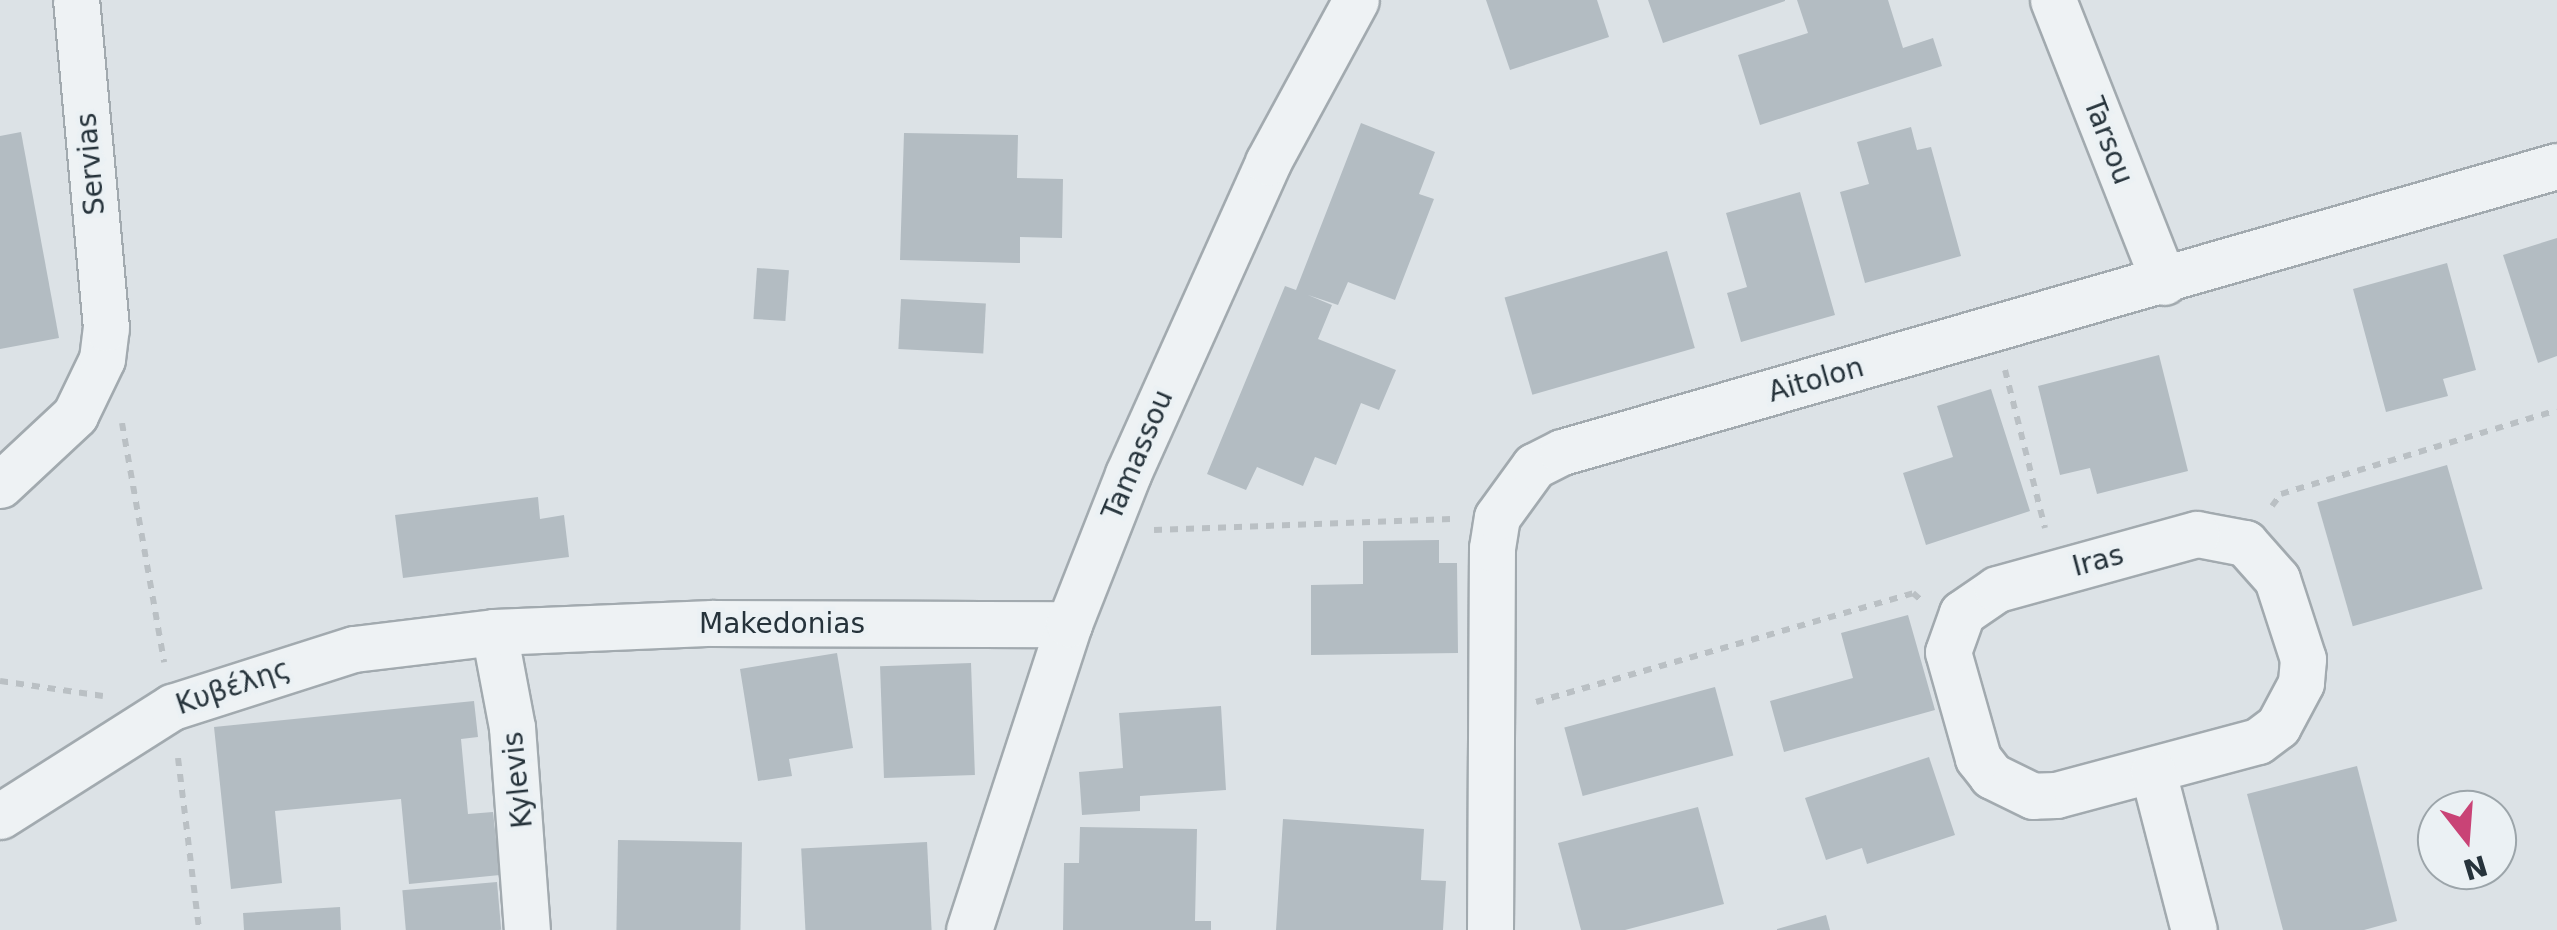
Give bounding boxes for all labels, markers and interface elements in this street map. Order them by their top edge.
street label: Tarsou [2076,93,2140,189]
street label: Servias [70,111,112,217]
street label: Aitolon [1764,350,1868,410]
street label: Tamassou [1096,385,1180,525]
street label: Iras [2069,538,2127,584]
street label: Makedonias [699,607,865,641]
street label: Κυβέλης [172,652,294,722]
street label: Kylevis [496,730,540,830]
north arrow [2417,790,2517,890]
text: N [2459,848,2491,886]

